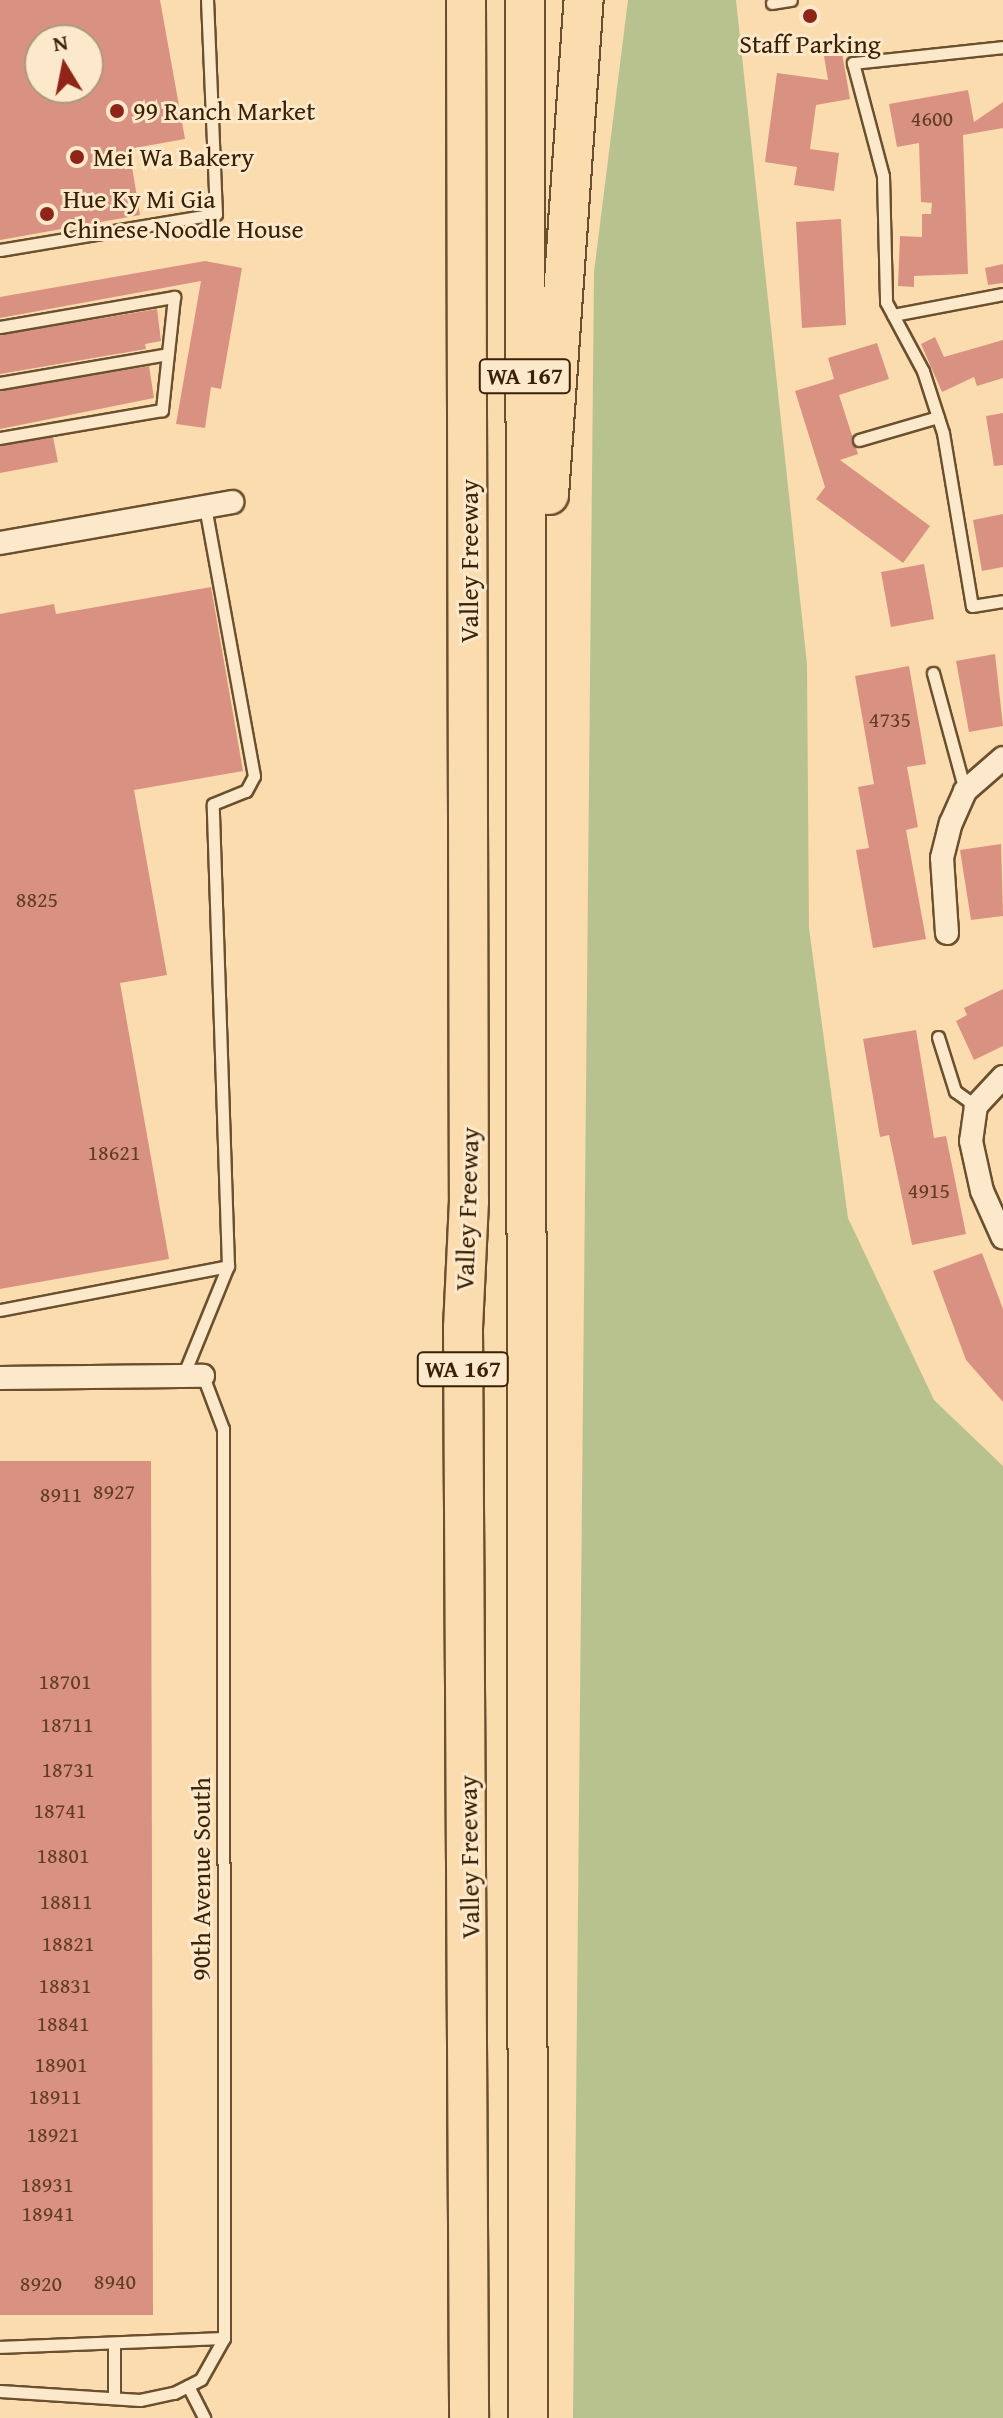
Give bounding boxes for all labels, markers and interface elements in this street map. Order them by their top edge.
marker: Staff Parking [801,7,819,25]
north arrow [24,24,104,104]
text: N [50,25,70,59]
place label: Staff Parking [739,28,881,60]
place label: 99 Ranch Market [133,95,315,127]
marker: 99 Ranch Market [108,102,126,120]
house number: 4600 [911,106,953,132]
place label: Mei Wa Bakery [93,141,254,173]
marker: Mei Wa Bakery [68,148,86,166]
place label: Hue Ky Mi Gia Chinese Noodle House [63,183,304,244]
marker: Hue Ky Mi Gia Chinese Noodle House [38,205,56,223]
road number: WA 167 [477,356,573,396]
street label: Valley Freeway [453,479,485,643]
house number: 4735 [869,707,911,733]
house number: 8825 [16,887,58,913]
street label: Valley Freeway [449,1127,485,1291]
house number: 18621 [88,1140,140,1166]
house number: 4915 [908,1178,950,1204]
road number: WA 167 [415,1349,511,1389]
house number: 8927 [93,1479,135,1505]
house number: 8911 [40,1482,82,1508]
house number: 18701 [39,1669,91,1695]
house number: 18711 [41,1712,93,1738]
house number: 18731 [42,1757,94,1783]
street label: Valley Freeway [452,1775,486,1939]
street label: 90th Avenue South [185,1777,217,1981]
house number: 18741 [34,1798,86,1824]
house number: 18801 [37,1843,89,1869]
house number: 18811 [40,1889,92,1915]
house number: 18821 [42,1931,94,1957]
house number: 18831 [39,1973,91,1999]
house number: 18841 [37,2011,89,2037]
house number: 18901 [35,2052,87,2078]
house number: 18911 [29,2084,81,2110]
house number: 18921 [27,2122,79,2148]
house number: 18931 [21,2172,73,2198]
house number: 18941 [22,2201,74,2227]
house number: 8940 [94,2269,136,2295]
house number: 8920 [20,2271,62,2297]

